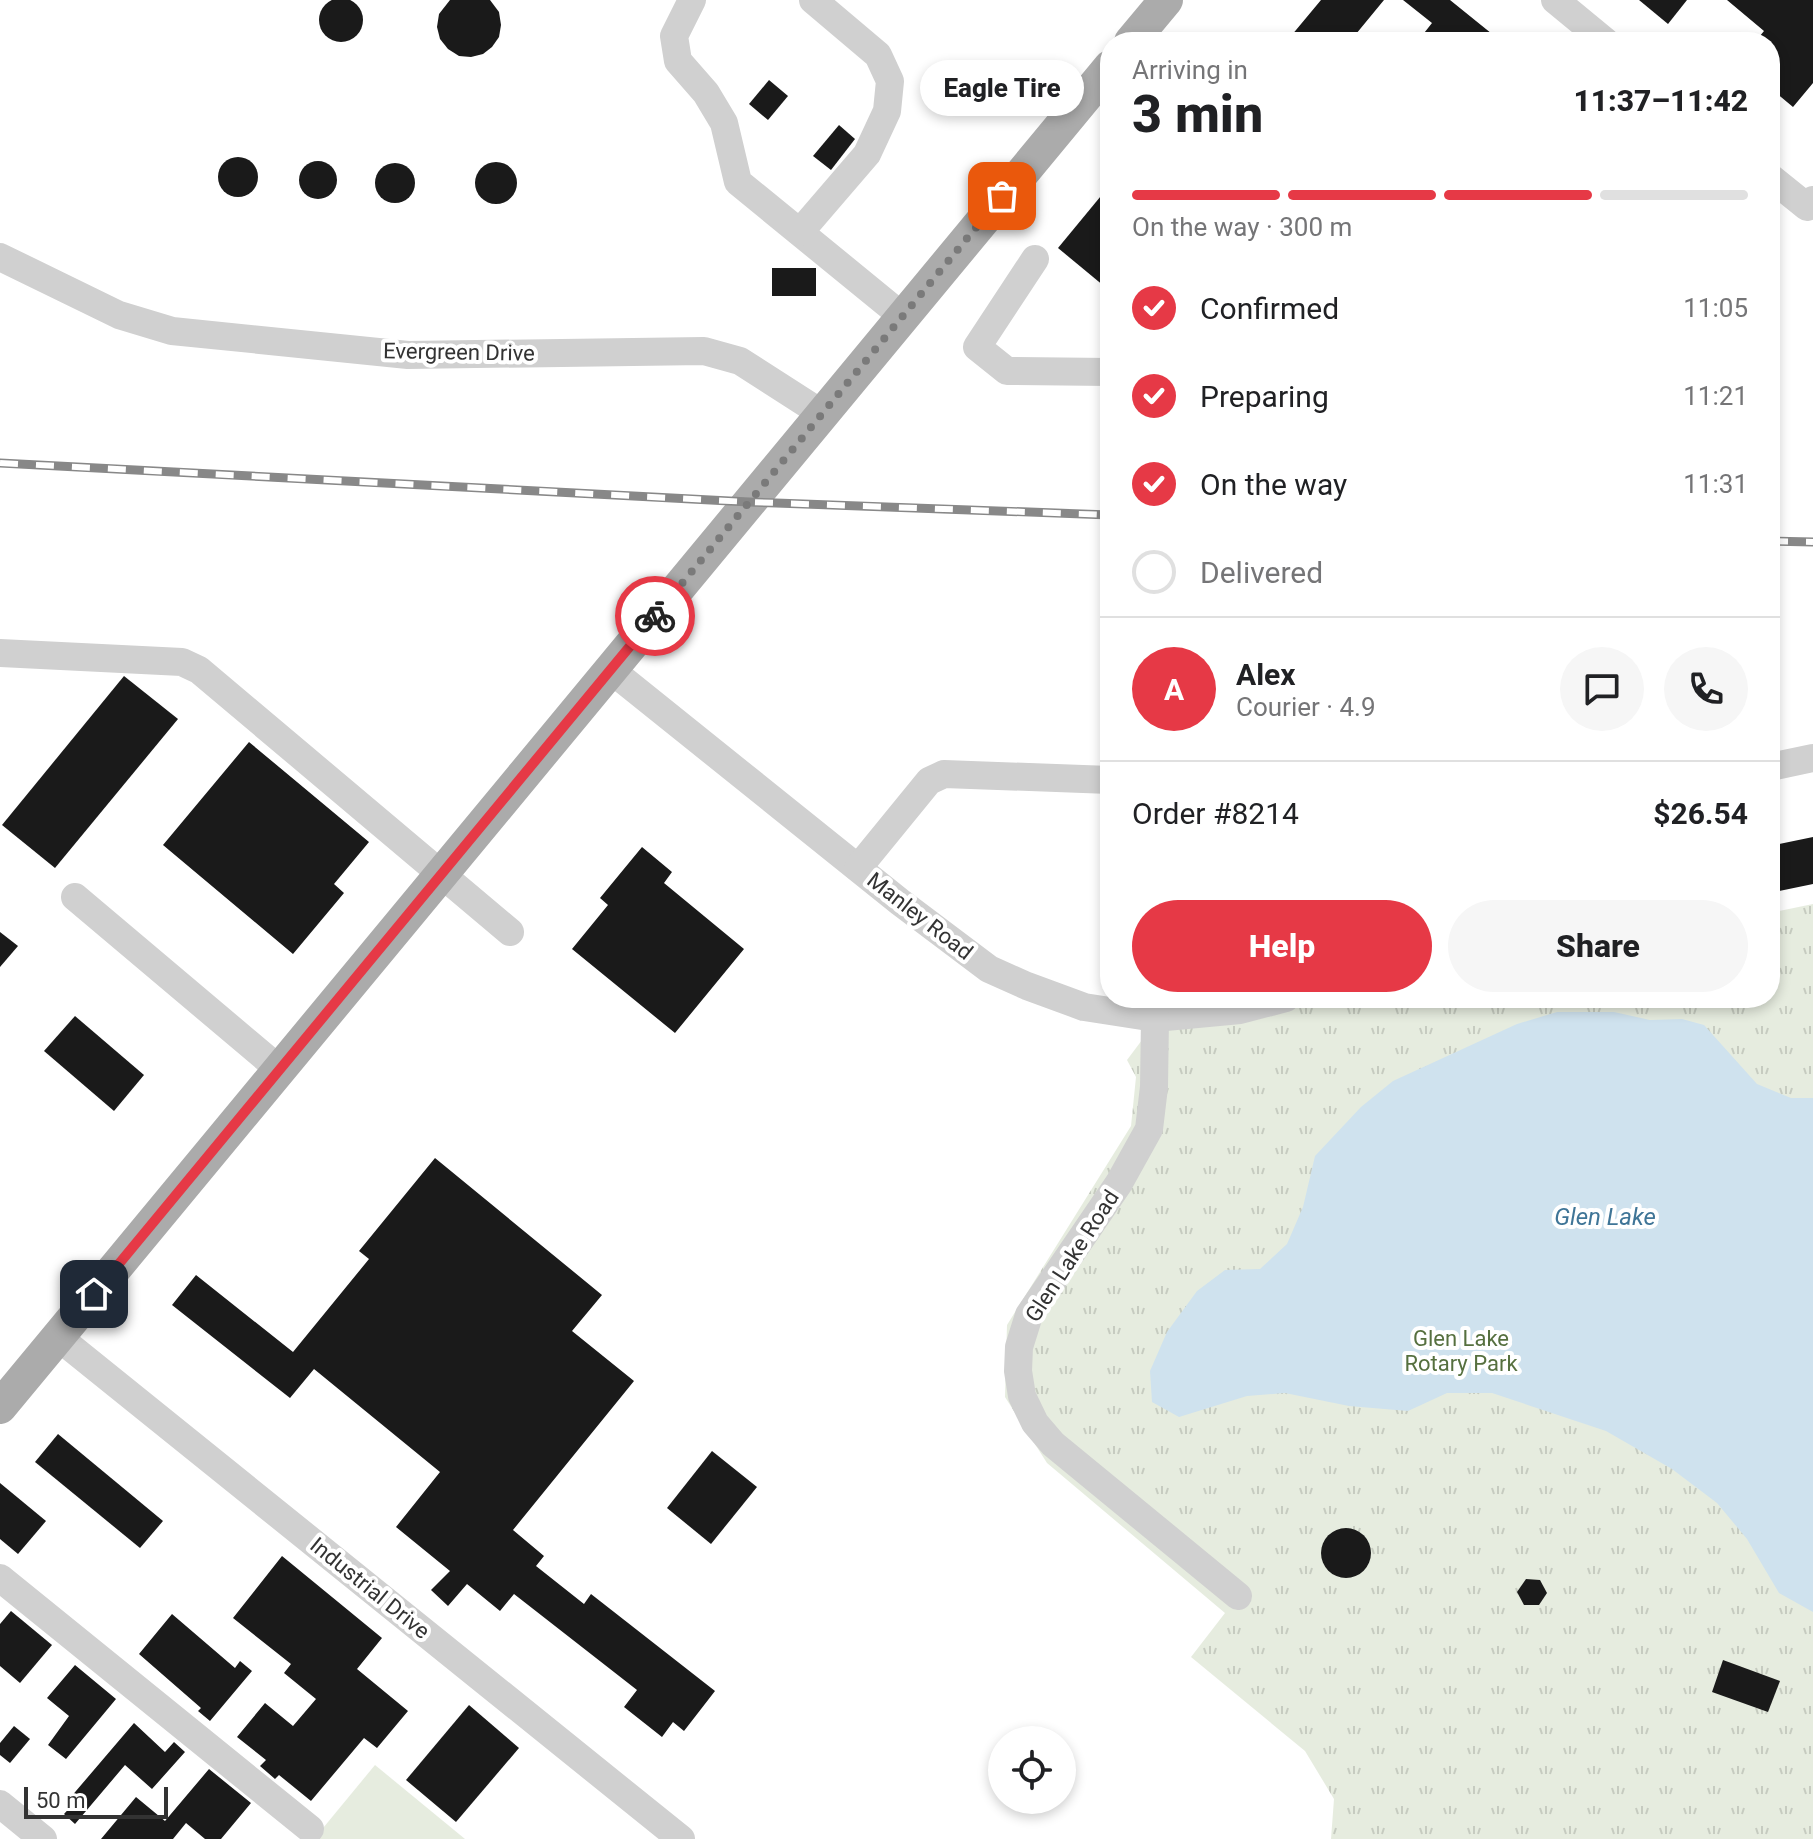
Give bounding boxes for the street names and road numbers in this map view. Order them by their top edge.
street label: Evergreen Drive [383,338,535,366]
street label: Manley Road [862,867,978,965]
street label: Glen Lake Road [1020,1185,1124,1327]
street label: Industrial Drive [305,1532,435,1644]

